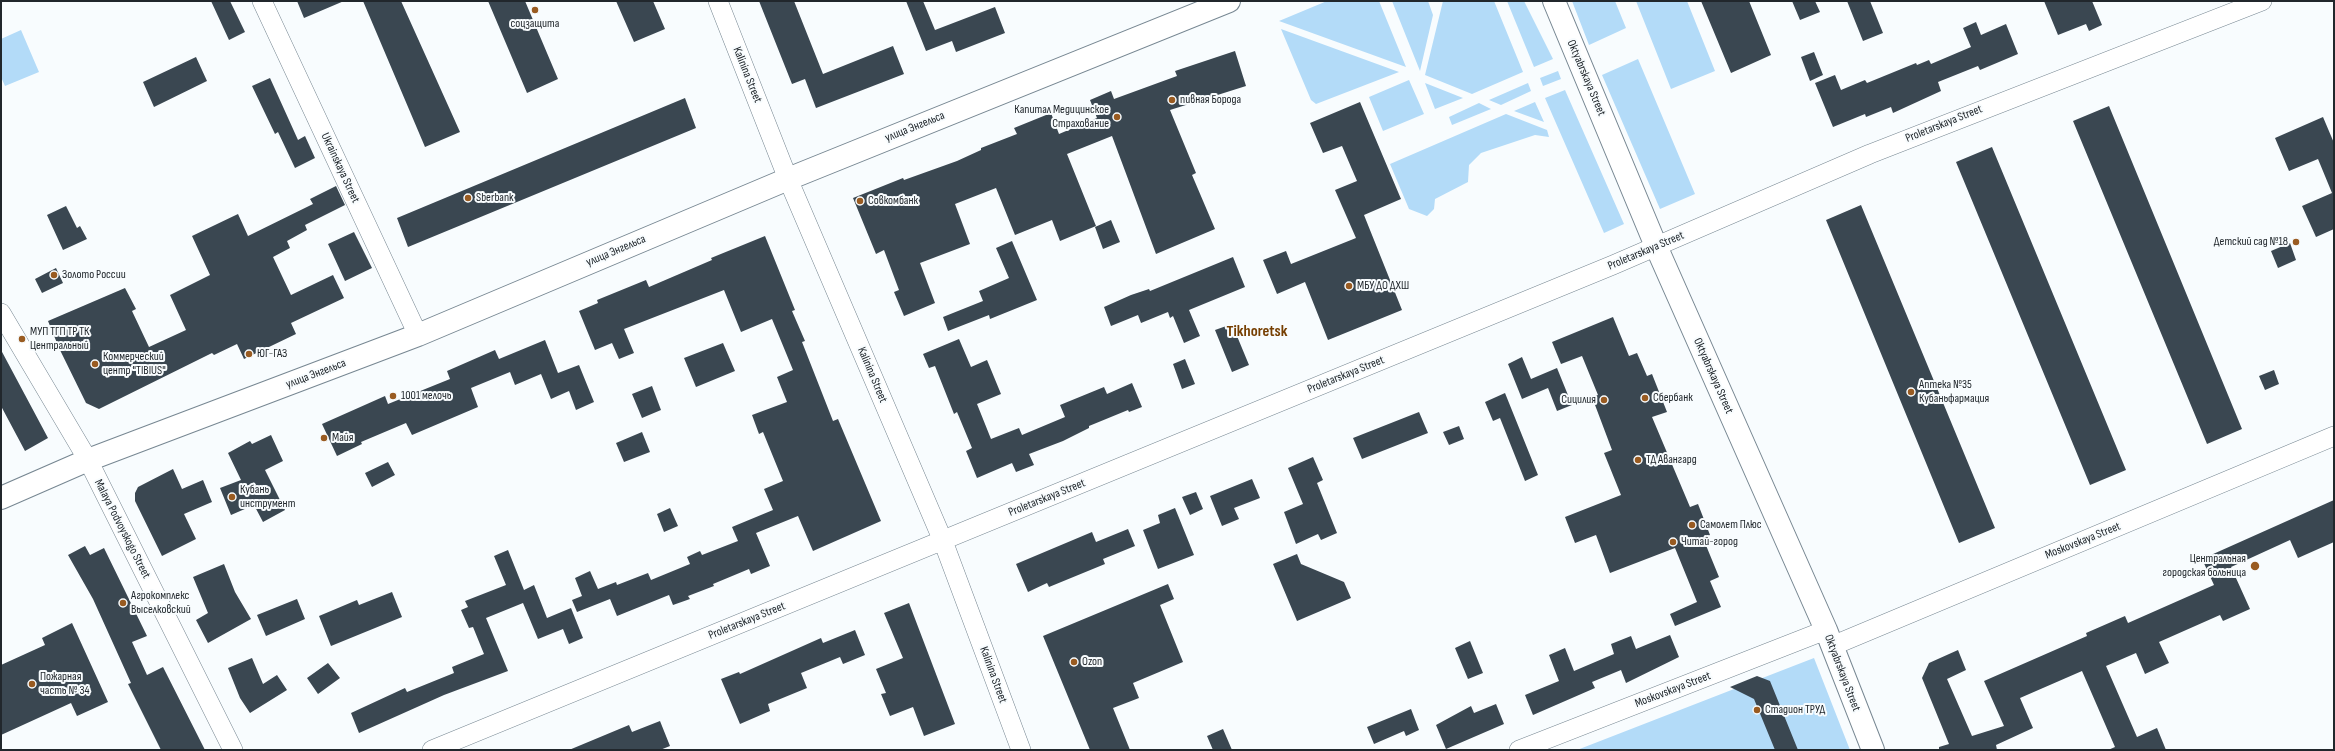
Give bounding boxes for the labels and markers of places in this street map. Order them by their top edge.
marker: соцзащита [530,5,540,15]
place label: соцзащита [511,17,559,31]
place label: пивная Борода [1180,93,1241,107]
marker: пивная Борода [1167,95,1177,105]
place label: Капитал Медицинское Страхование [1014,103,1109,131]
marker: Капитал Медицинское Страхование [1112,112,1122,122]
place label: Sberbank [476,191,514,205]
marker: Sberbank [463,193,473,203]
place label: Совкомбанк [868,194,918,208]
marker: Совкомбанк [855,196,865,206]
place label: Детский сад №18 [2214,235,2288,249]
marker: Детский сад №18 [2291,237,2301,247]
place label: Золото России [62,268,126,282]
marker: Золото России [49,270,59,280]
place label: МБУ ДО ДХШ [1357,279,1409,293]
marker: МБУ ДО ДХШ [1344,281,1354,291]
place label: МУП ТГП ТР ТК Центральный [30,325,89,353]
marker: МУП ТГП ТР ТК Центральный [17,334,27,344]
place label: ЮГ-ГАЗ [257,347,287,361]
marker: ЮГ-ГАЗ [244,349,254,359]
place label: Коммерческий центр "TIBIUS" [103,350,166,378]
marker: Коммерческий центр "TIBIUS" [90,359,100,369]
place label: Аптека №35 Кубаньфармация [1919,378,1989,406]
marker: Аптека №35 Кубаньфармация [1906,387,1916,397]
place label: 1001 мелочь [401,389,451,403]
marker: 1001 мелочь [388,391,398,401]
place label: Сбербанк [1653,391,1693,405]
place label: Сицилия [1561,393,1596,407]
marker: Сбербанк [1640,393,1650,403]
marker: Сицилия [1599,395,1609,405]
place label: Майя [332,431,353,445]
marker: Майя [319,433,329,443]
place label: ТД Авангард [1646,453,1697,467]
marker: ТД Авангард [1633,455,1643,465]
place label: Кубань инструмент [240,483,295,511]
marker: Кубань инструмент [227,492,237,502]
place label: Самолет Плюс [1700,518,1762,532]
marker: Самолет Плюс [1687,520,1697,530]
place label: Читай-город [1681,535,1738,549]
marker: Читай-город [1668,537,1678,547]
place label: Центральная городская больница [2163,552,2246,580]
marker: Центральная городская больница [2249,560,2261,572]
place label: Агрокомплекс Выселковский [131,589,191,617]
marker: Агрокомплекс Выселковский [118,598,128,608]
place label: Ozon [1082,655,1102,669]
marker: Ozon [1069,657,1079,667]
place label: Пожарная часть № 34 [40,670,90,698]
marker: Пожарная часть № 34 [27,679,37,689]
place label: Стадион ТРУД [1765,703,1825,717]
marker: Стадион ТРУД [1752,705,1762,715]

